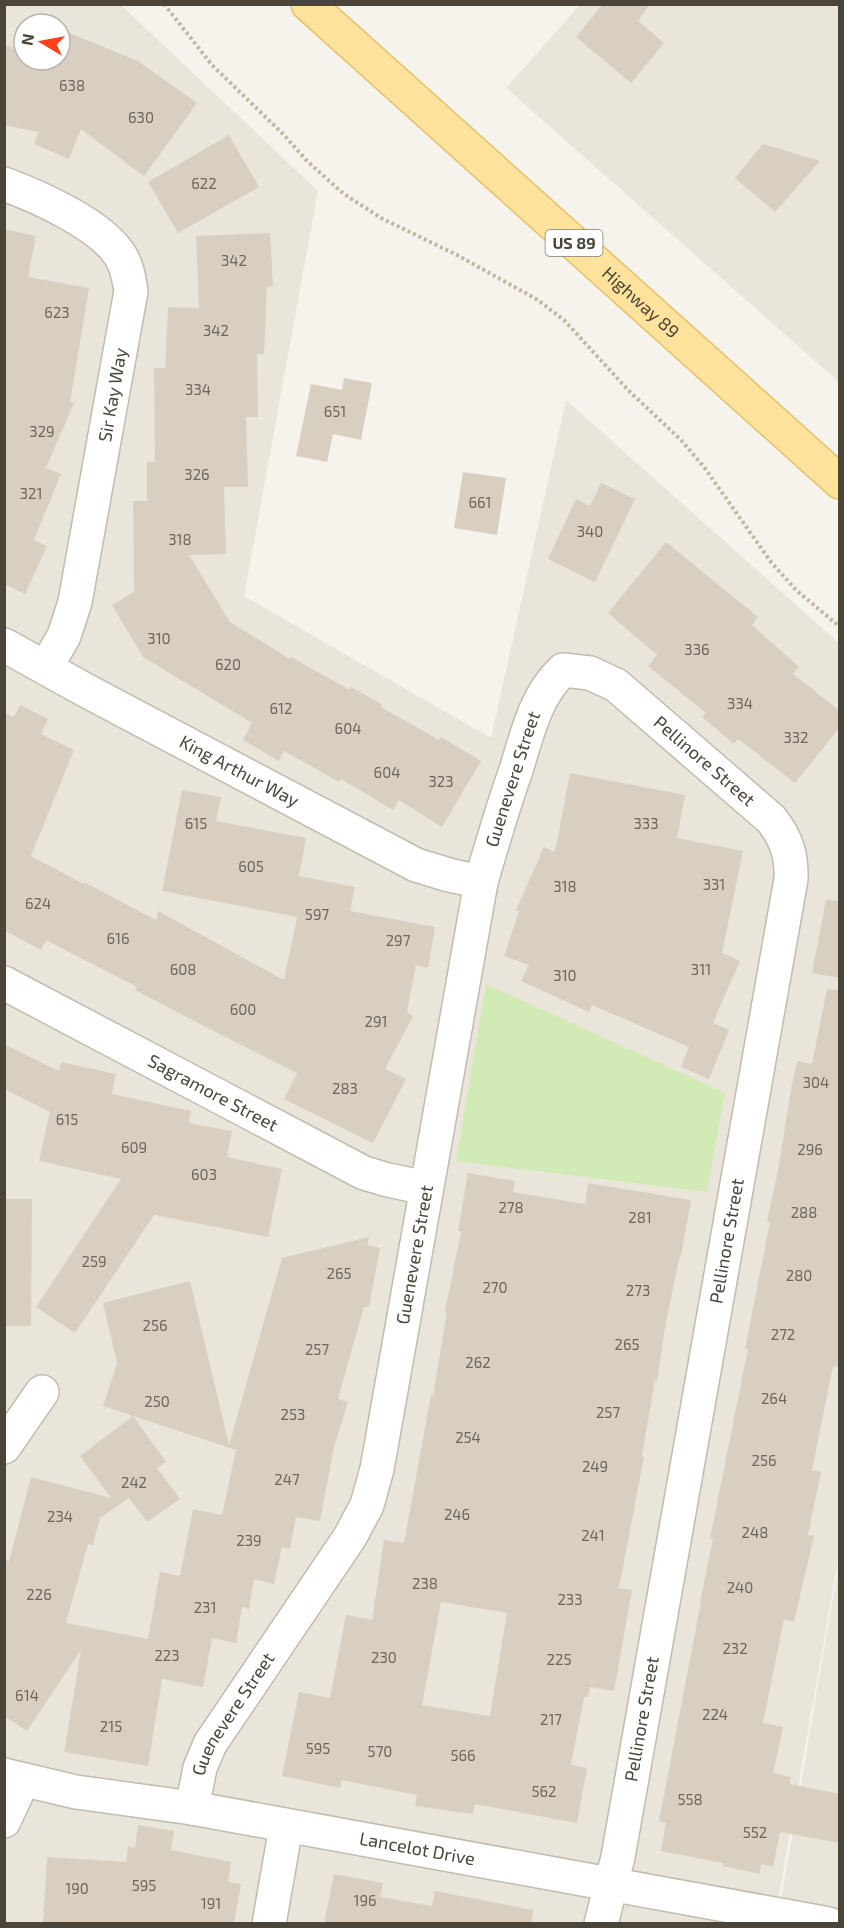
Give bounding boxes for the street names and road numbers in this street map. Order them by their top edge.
road number: US 89 [546,230,602,256]
street label: Highway 89 [598,262,684,342]
street label: Sir Kay Way [93,346,131,444]
street label: Guenevere Street [480,708,544,849]
street label: Pellinore Street [650,711,760,810]
street label: King Arthur Way [176,730,304,811]
street label: Sagramore Street [144,1049,282,1136]
street label: Pellinore Street [704,1176,748,1305]
street label: Guenevere Street [391,1183,437,1326]
street label: Guenevere Street [187,1648,279,1777]
street label: Pellinore Street [619,1654,663,1783]
street label: Lancelot Drive [358,1827,477,1869]

